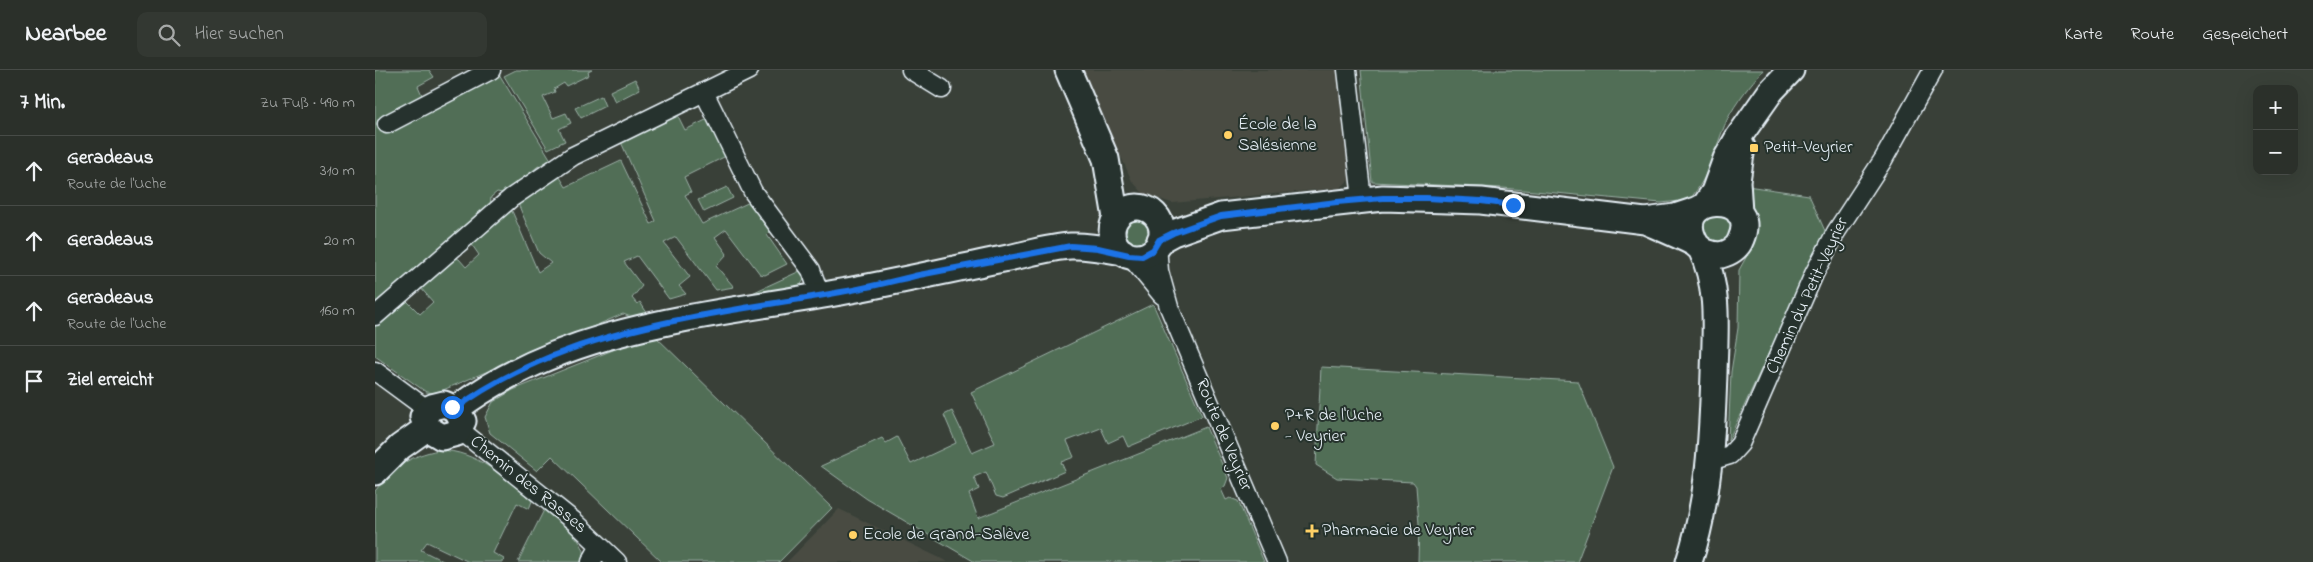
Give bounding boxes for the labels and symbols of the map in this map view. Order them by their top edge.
place label: École de la Salésienne [1238,112,1318,159]
marker: École de la Salésienne [1222,129,1234,141]
place label: Petit-Veyrier [1764,135,1853,161]
marker: Petit-Veyrier [1748,142,1760,154]
route end [1502,194,1525,217]
street label: Chemin du Petit-Veyrier [1760,213,1856,379]
street label: Route de Veyrier [1188,375,1259,496]
route start [441,396,464,419]
place label: P+R de l'Uche - Veyrier [1285,403,1383,450]
marker: P+R de l'Uche - Veyrier [1269,420,1281,432]
street label: Chemin des Rasses [464,430,592,540]
place label: Pharmacie de Veyrier [1322,518,1475,544]
place label: Ecole de Grand-Salève [863,522,1030,548]
marker: Pharmacie de Veyrier [1306,525,1318,537]
marker: Ecole de Grand-Salève [847,529,859,541]

